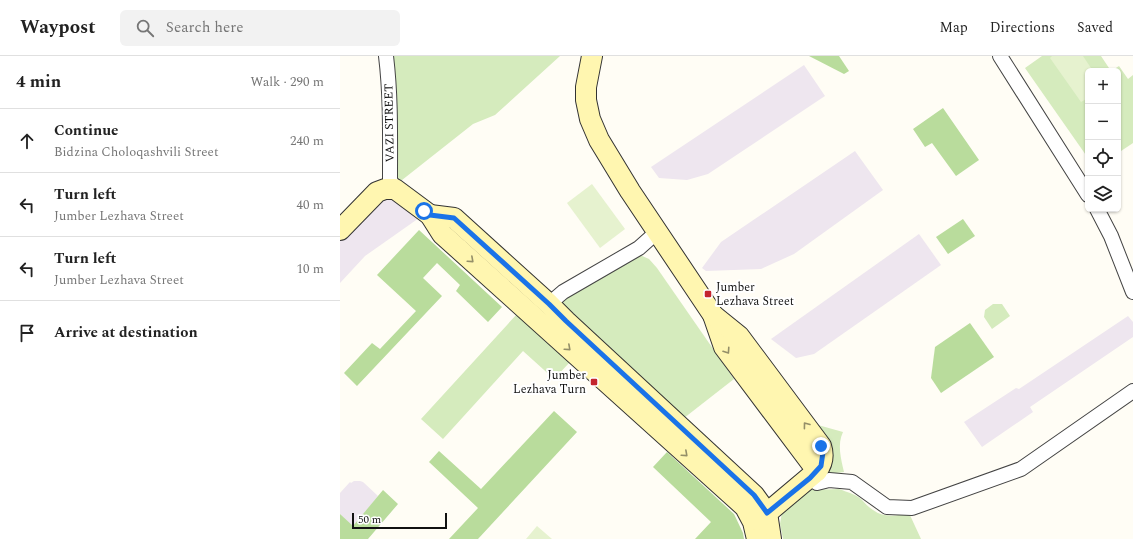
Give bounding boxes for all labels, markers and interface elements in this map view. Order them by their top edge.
search box [120,10,400,46]
text: Waypost [20,13,96,42]
text: Search here [166,16,243,39]
icon: search [134,17,156,39]
text: Map [940,17,968,38]
text: Directions [990,17,1055,38]
text: Saved [1077,17,1113,38]
map controls [1085,68,1121,212]
button: + [1085,68,1121,104]
text: 4 min [16,69,61,95]
text: Walk · 290 m [250,72,324,92]
street label: VAZI STREET [379,84,400,162]
button: − [1085,104,1121,140]
text: Continue [54,119,119,142]
icon: ahead [16,130,38,152]
text: 240 m [290,131,324,151]
button: locate [1085,140,1121,176]
text: Bidzina Choloqashvili Street [54,142,219,162]
button: layers [1085,176,1121,212]
text: Turn left [54,183,116,206]
icon: left [16,194,38,216]
text: 40 m [297,195,324,215]
route start [415,202,433,220]
text: Jumber Lezhava Street [54,206,184,226]
text: Turn left [54,247,116,270]
one-way arrow [466,256,474,263]
icon: left [16,258,38,280]
text: 10 m [297,259,324,279]
text: Jumber Lezhava Street [54,270,184,290]
place label: Jumber Lezhava Street [716,278,794,311]
marker: Jumber Lezhava Street [703,289,713,299]
text: Arrive at destination [54,321,198,344]
icon: arrive [16,322,38,344]
one-way arrow [563,343,570,350]
one-way arrow [722,347,730,354]
place label: Jumber Lezhava Turn [513,366,586,399]
marker: Jumber Lezhava Turn [589,377,599,387]
one-way arrow [804,423,811,430]
route end [812,437,830,455]
one-way arrow [680,449,688,456]
scale bar [352,511,447,530]
text: 50 m [358,511,381,528]

